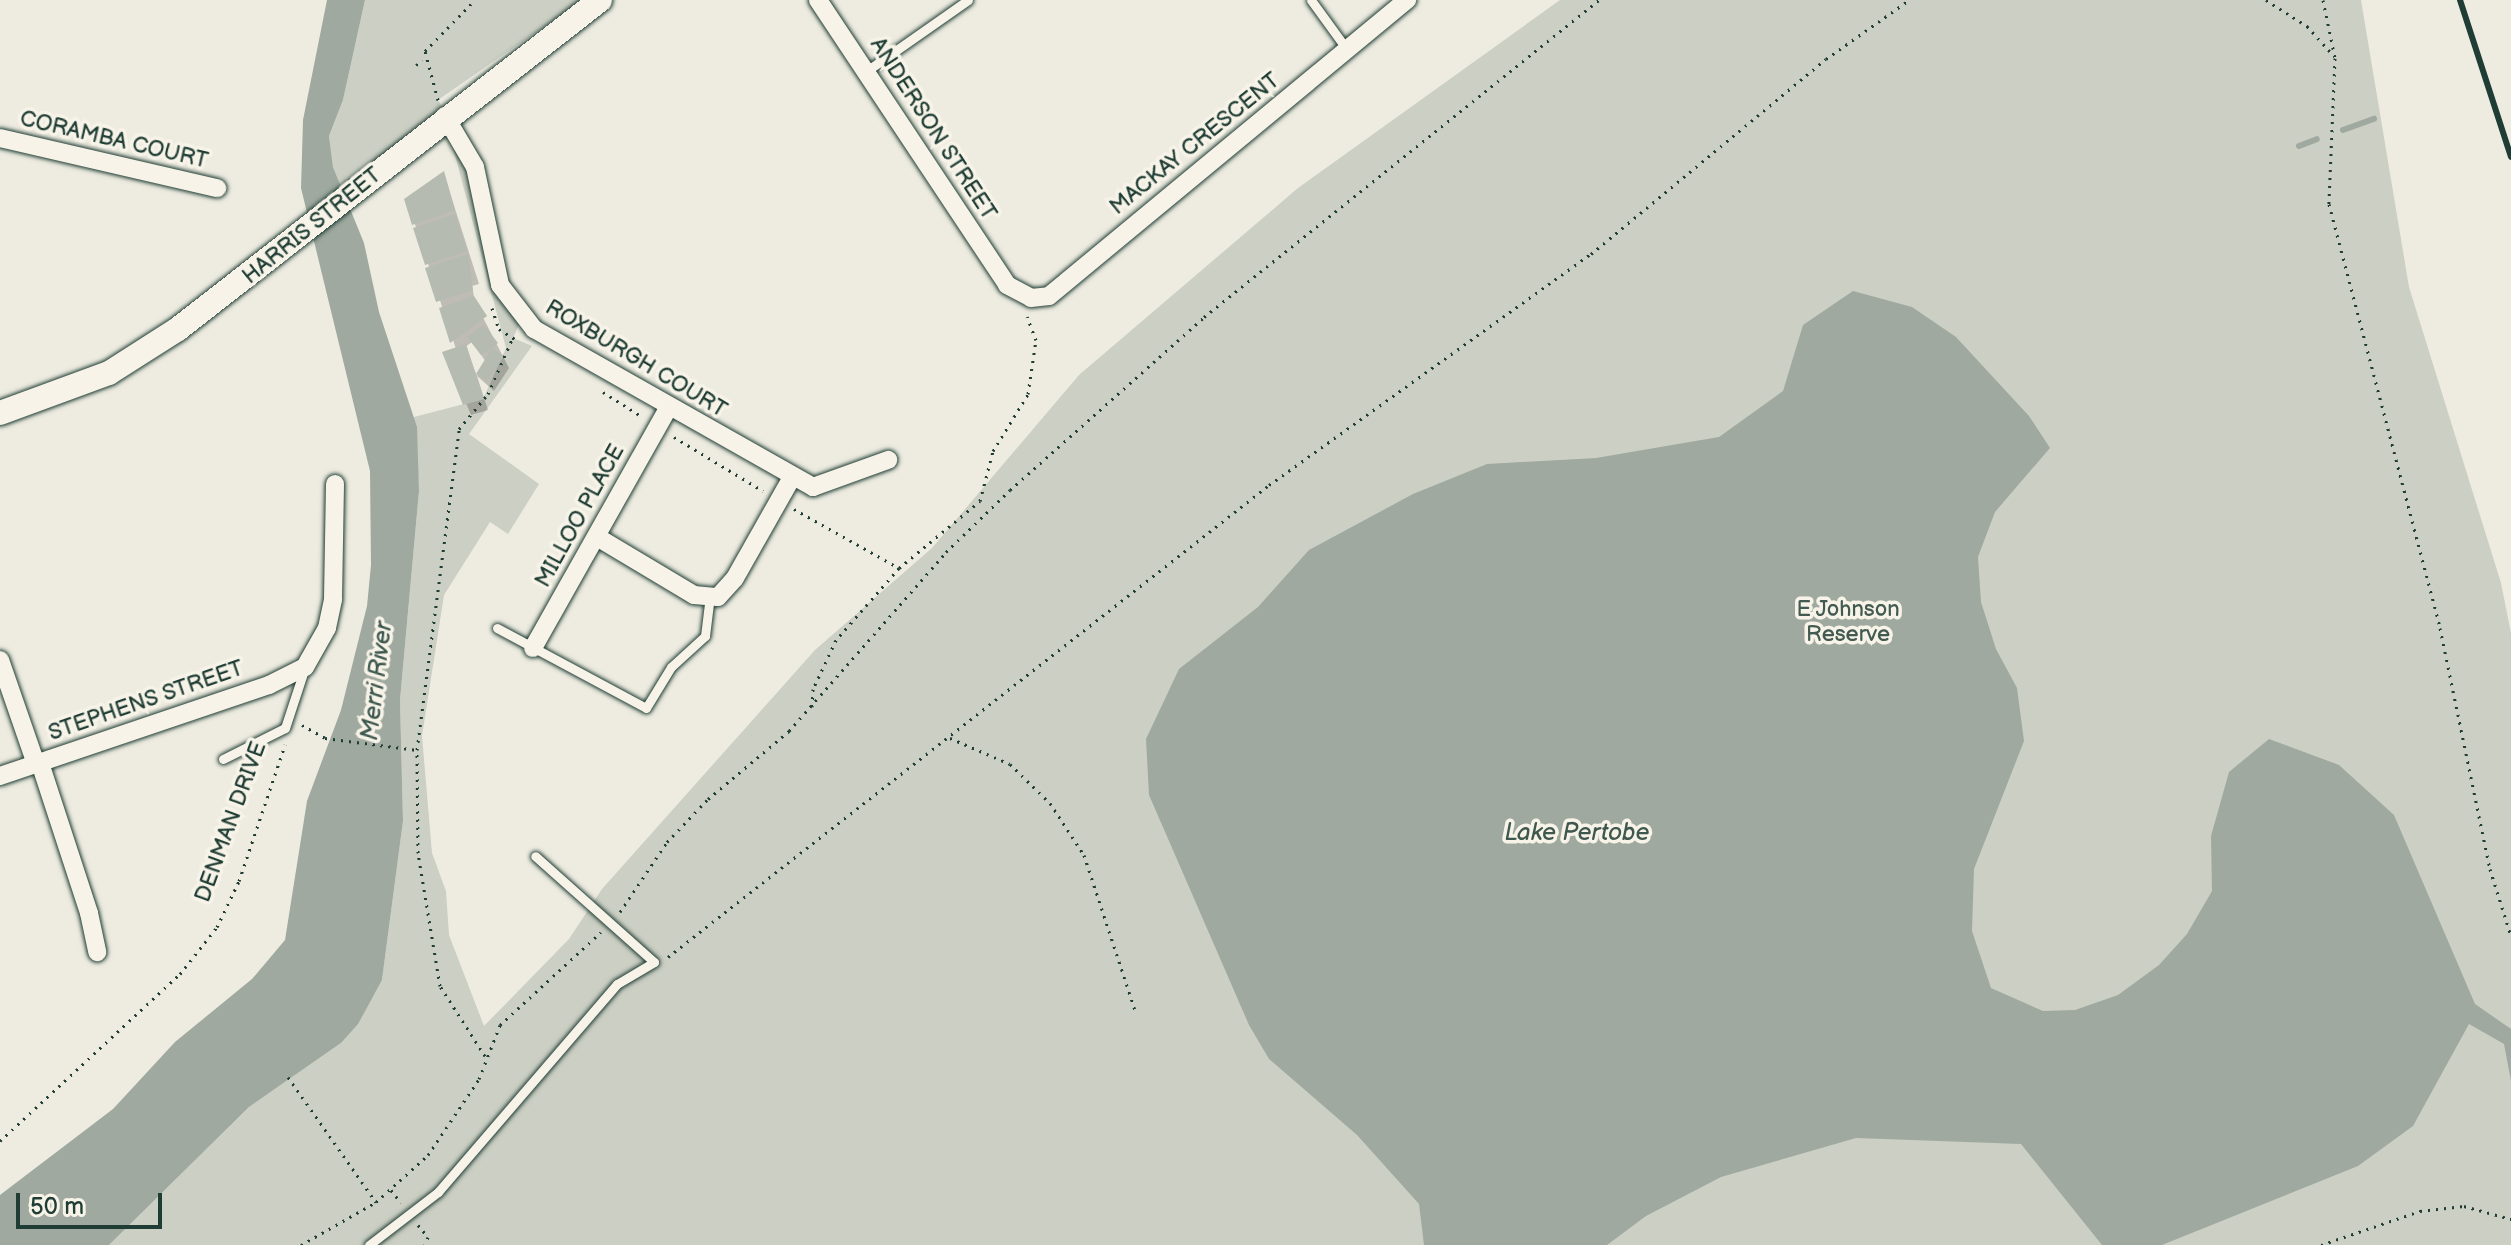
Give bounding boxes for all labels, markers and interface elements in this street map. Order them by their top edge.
street label: ANDERSON STREET [864,33,1002,225]
street label: MACKAY CRESCENT [1105,67,1285,221]
street label: CORAMBA COURT [17,106,211,174]
street label: HARRIS STREET [237,162,387,290]
street label: ROXBURGH COURT [541,294,731,424]
street label: MILLOO PLACE [530,440,630,592]
park label: E Johnson Reserve [1796,596,1900,648]
water label: Merri River [355,620,399,742]
street label: STEPHENS STREET [45,655,247,747]
street label: DENMAN DRIVE [190,738,272,906]
water label: Lake Pertobe [1505,819,1649,847]
scale bar [20,1177,166,1227]
text: 50 m [30,1192,84,1221]

